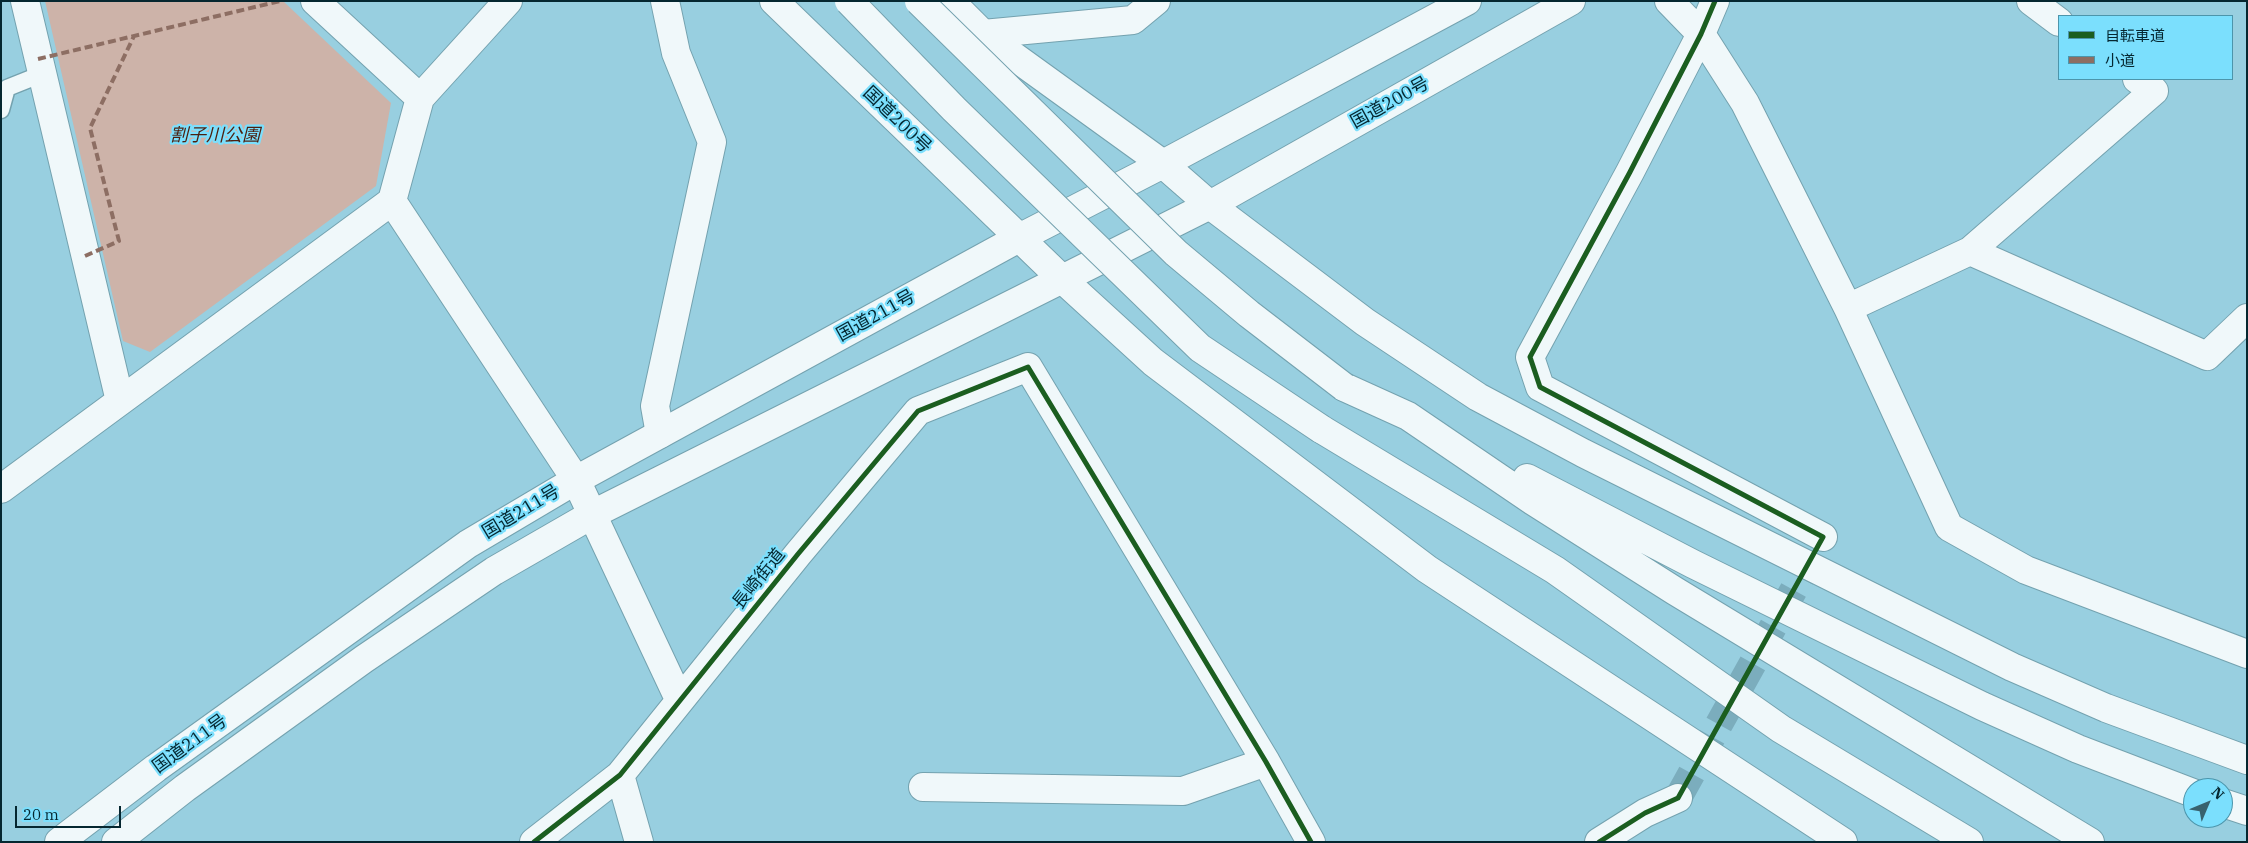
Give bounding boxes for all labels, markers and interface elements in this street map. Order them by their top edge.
legend [2058,15,2233,80]
text: 自転車道 [2105,26,2165,45]
text: 小道 [2105,51,2135,70]
street label: 国道200号 [1347,73,1433,133]
street label: 国道200号 [858,82,936,158]
park label: 割子川公園 [170,125,260,147]
street label: 国道211号 [833,286,919,346]
street label: 国道211号 [478,480,564,544]
street label: 長崎街道 [728,544,790,614]
street label: 国道211号 [149,710,231,778]
north arrow [2183,778,2233,828]
text: N [2208,783,2228,803]
scale bar [18,796,124,828]
text: 20 m [23,805,59,824]

